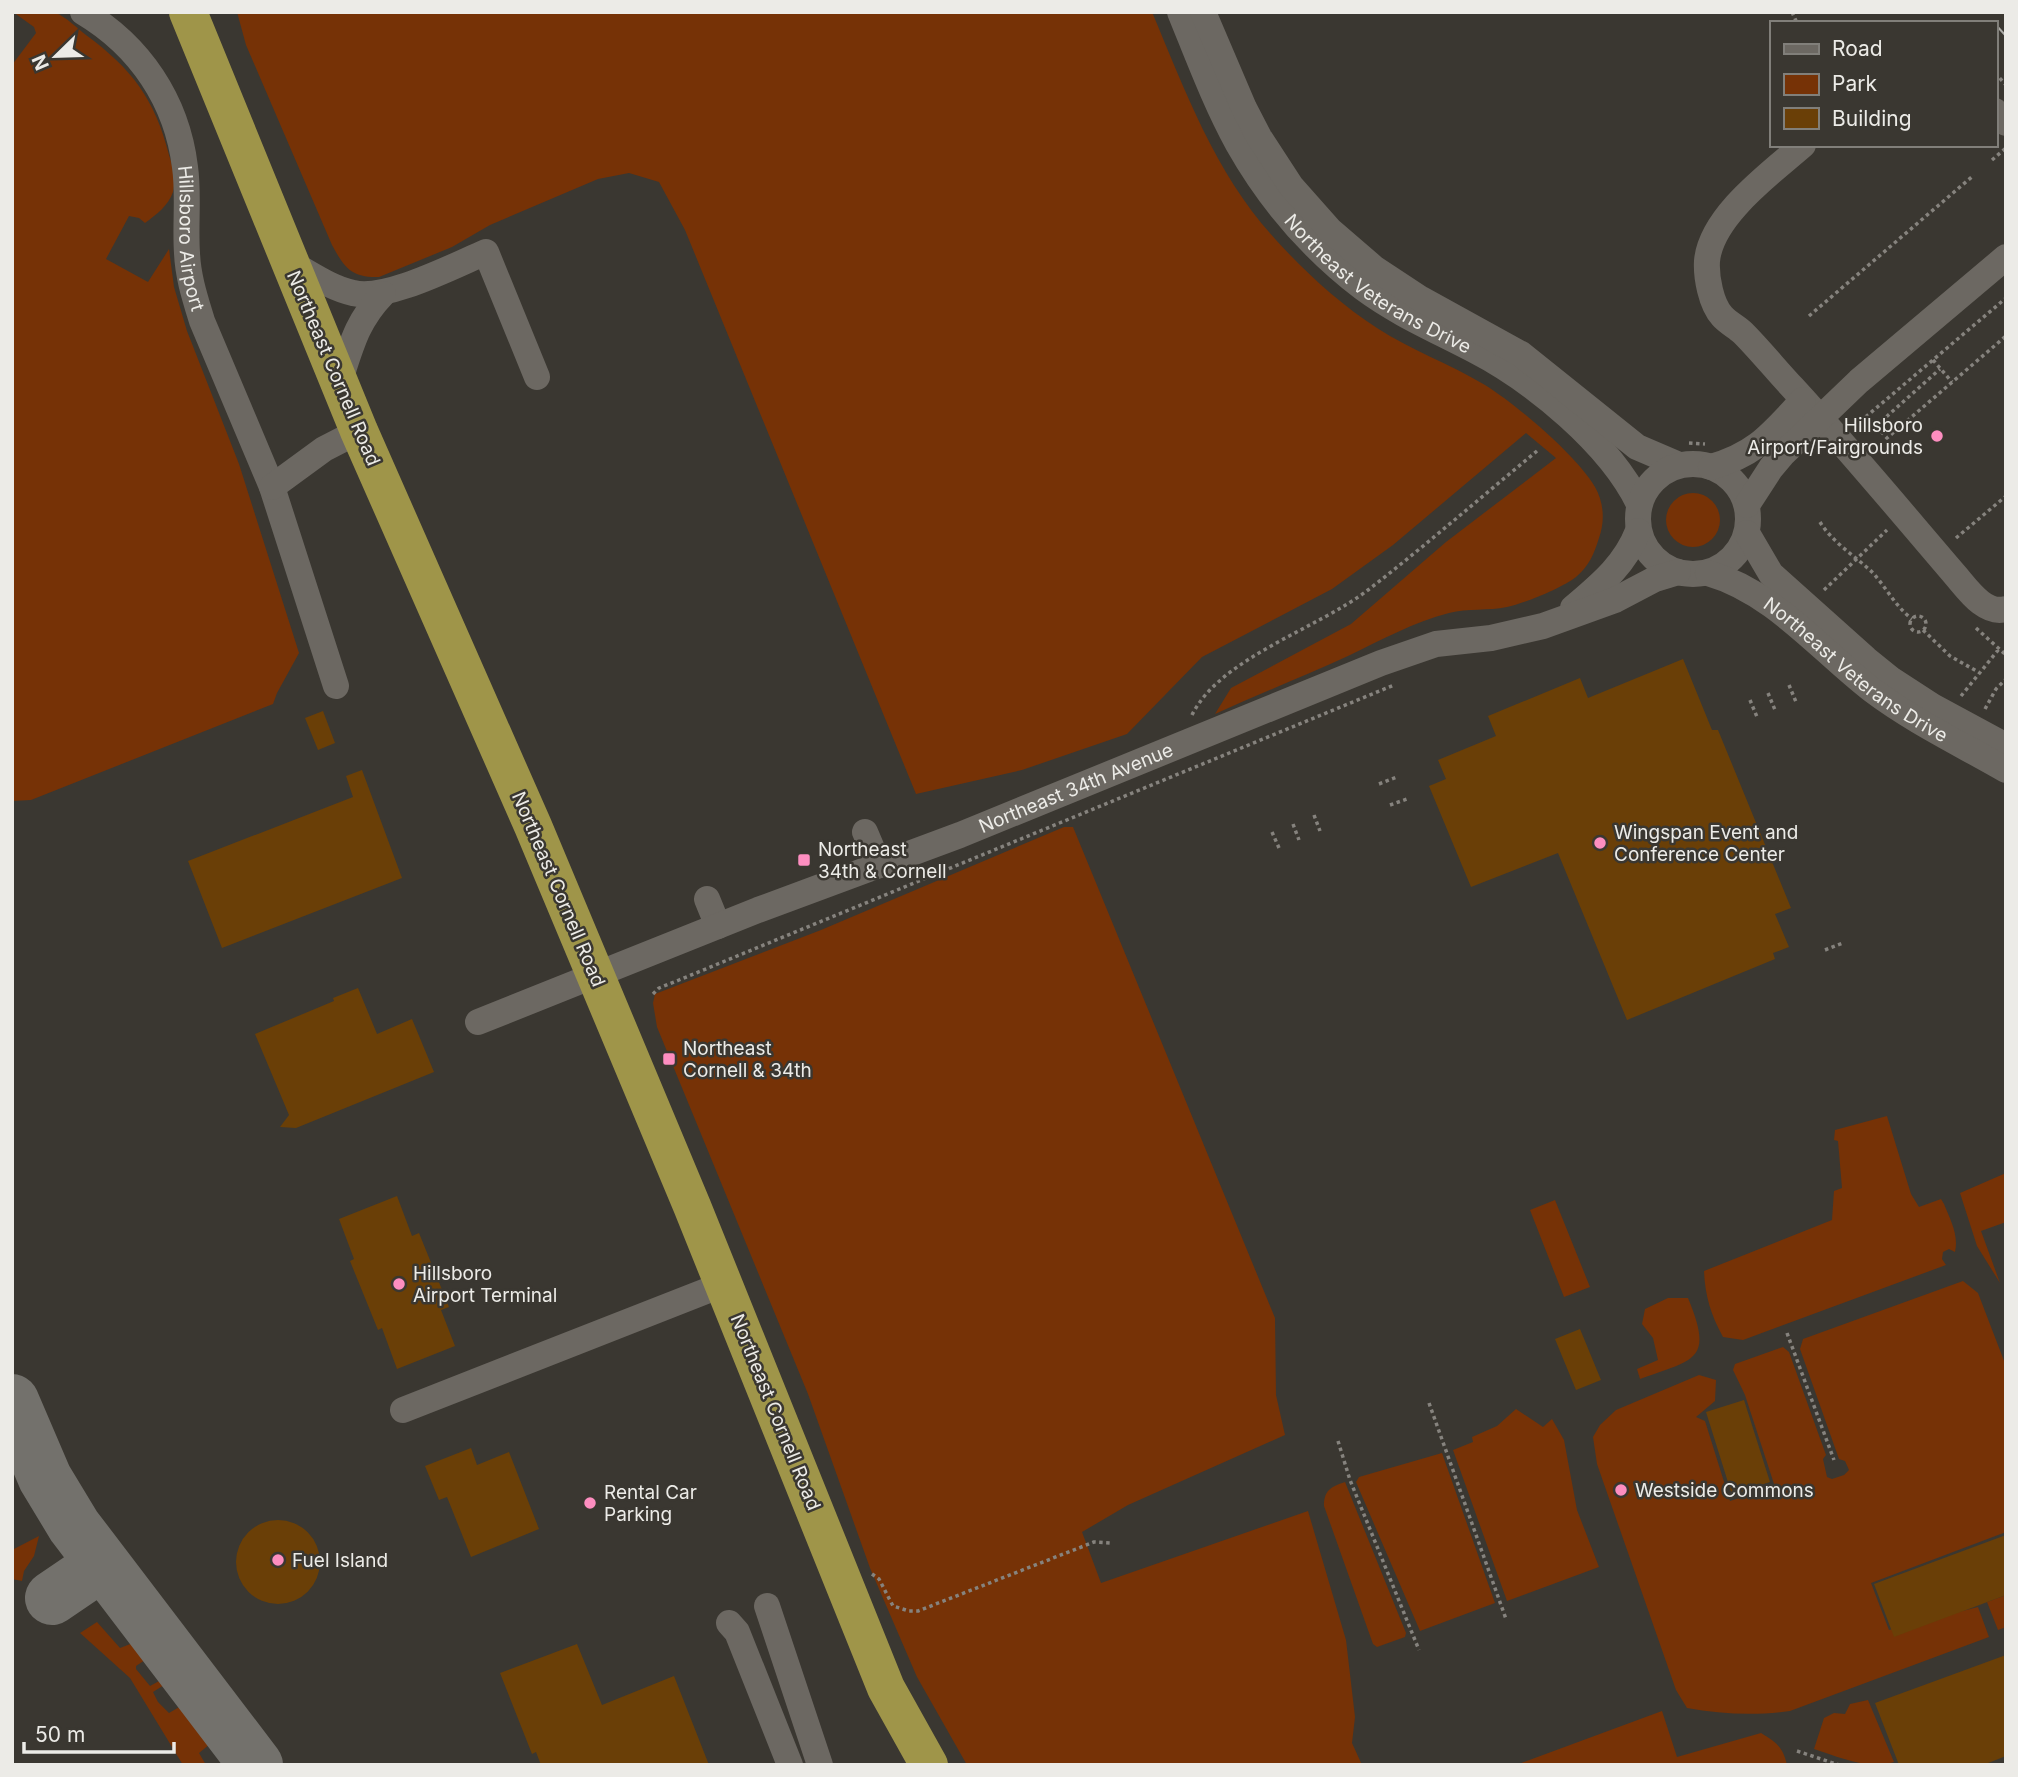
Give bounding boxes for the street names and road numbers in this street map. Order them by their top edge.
street label: Hillsboro Airport [173,164,209,314]
street label: Northeast Veterans Drive [1279,210,1475,359]
street label: Northeast Cornell Road [282,267,385,469]
street label: Northeast Veterans Drive [1759,592,1952,747]
street label: Northeast 34th Avenue [975,738,1176,838]
street label: Northeast Cornell Road [507,788,610,990]
street label: Northeast Cornell Road [726,1311,825,1514]

